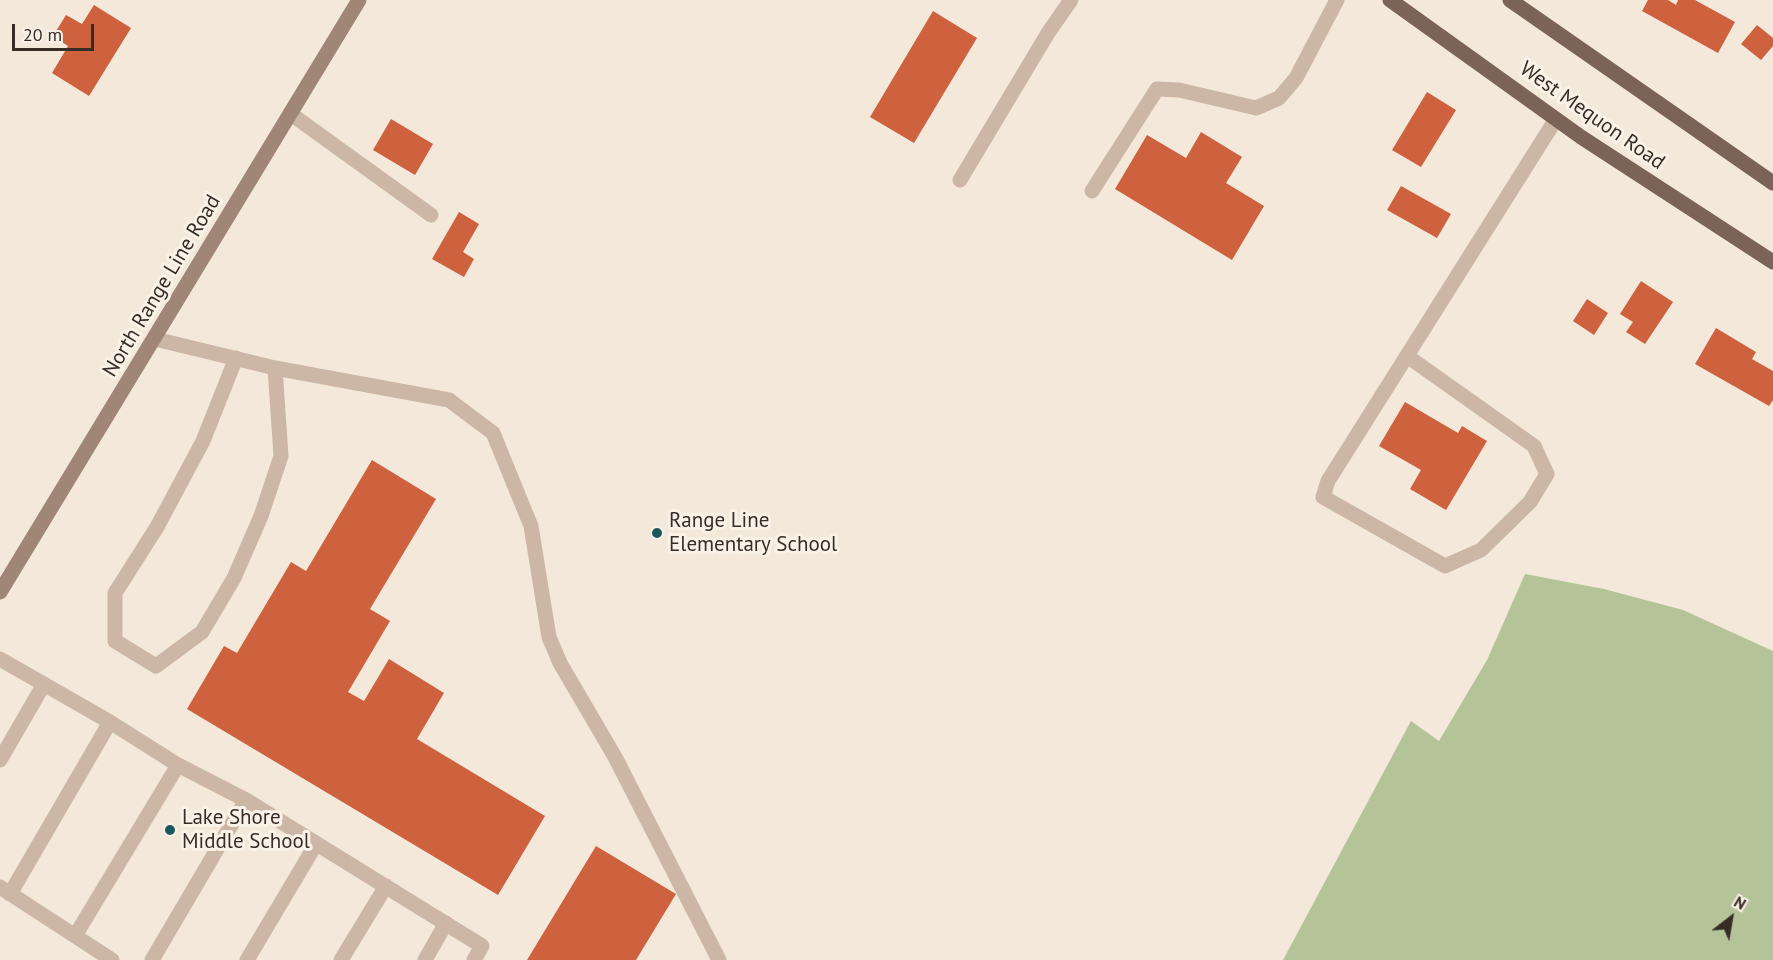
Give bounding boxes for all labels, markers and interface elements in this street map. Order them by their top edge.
scale bar [15,12,98,50]
text: 20 m [23,23,62,46]
street label: West Mequon Road [1515,57,1669,175]
street label: North Range Line Road [98,190,226,382]
place label: Range Line Elementary School [669,508,837,558]
marker: Range Line Elementary School [650,526,664,540]
place label: Lake Shore Middle School [182,805,310,855]
marker: Lake Shore Middle School [163,823,177,837]
north arrow [1701,888,1761,948]
text: N [1731,891,1750,914]

